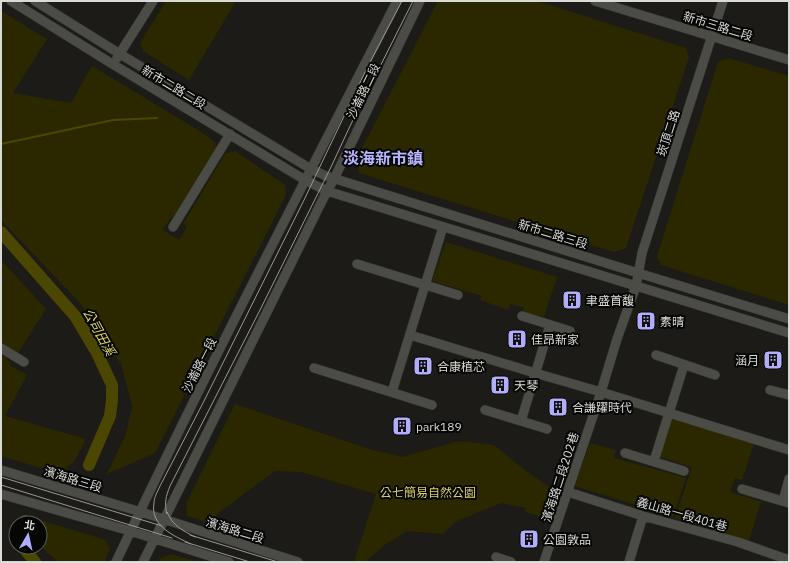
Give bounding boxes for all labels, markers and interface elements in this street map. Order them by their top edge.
street label: 新市三路二段 [681,8,755,44]
street label: 沙崙路二段 [343,61,383,121]
street label: 新市二路二段 [139,62,209,112]
street label: 崁頂二路 [653,108,683,158]
district label: 淡海新市鎮 [343,148,423,168]
street label: 新市二路三段 [516,216,590,252]
building icon: 聿盛首馥 [561,289,583,311]
place label: 聿盛首馥 [586,293,634,308]
water label: 公司田溪 [79,305,120,361]
building icon: 素晴 [635,310,657,332]
place label: 素晴 [660,314,684,329]
building icon: 佳昂新家 [506,328,528,350]
place label: 佳昂新家 [531,332,579,347]
street label: 沙崙路一段 [179,335,219,395]
building icon: 涵月 [762,349,784,371]
place label: 涵月 [735,353,759,368]
building icon: 合康植芯 [412,355,434,377]
place label: 合康植芯 [437,359,485,374]
building icon: 天琴 [489,374,511,396]
place label: 天琴 [514,378,539,393]
building icon: 合謙躍時代 [547,396,569,418]
place label: 合謙躍時代 [572,400,632,415]
building icon: park189 [391,415,413,437]
place label: park189 [416,419,462,434]
street label: 濱海路二段202巷 [538,430,582,524]
street label: 濱海路三段 [42,463,104,495]
park label: 公七簡易自然公園 [380,485,476,500]
street label: 義山路一段401巷 [635,494,729,534]
street label: 濱海路二段 [204,514,266,546]
north arrow [8,515,48,555]
text: 北 [23,517,36,533]
building icon: 公園敦品 [518,528,540,550]
place label: 公園敦品 [543,532,591,547]

